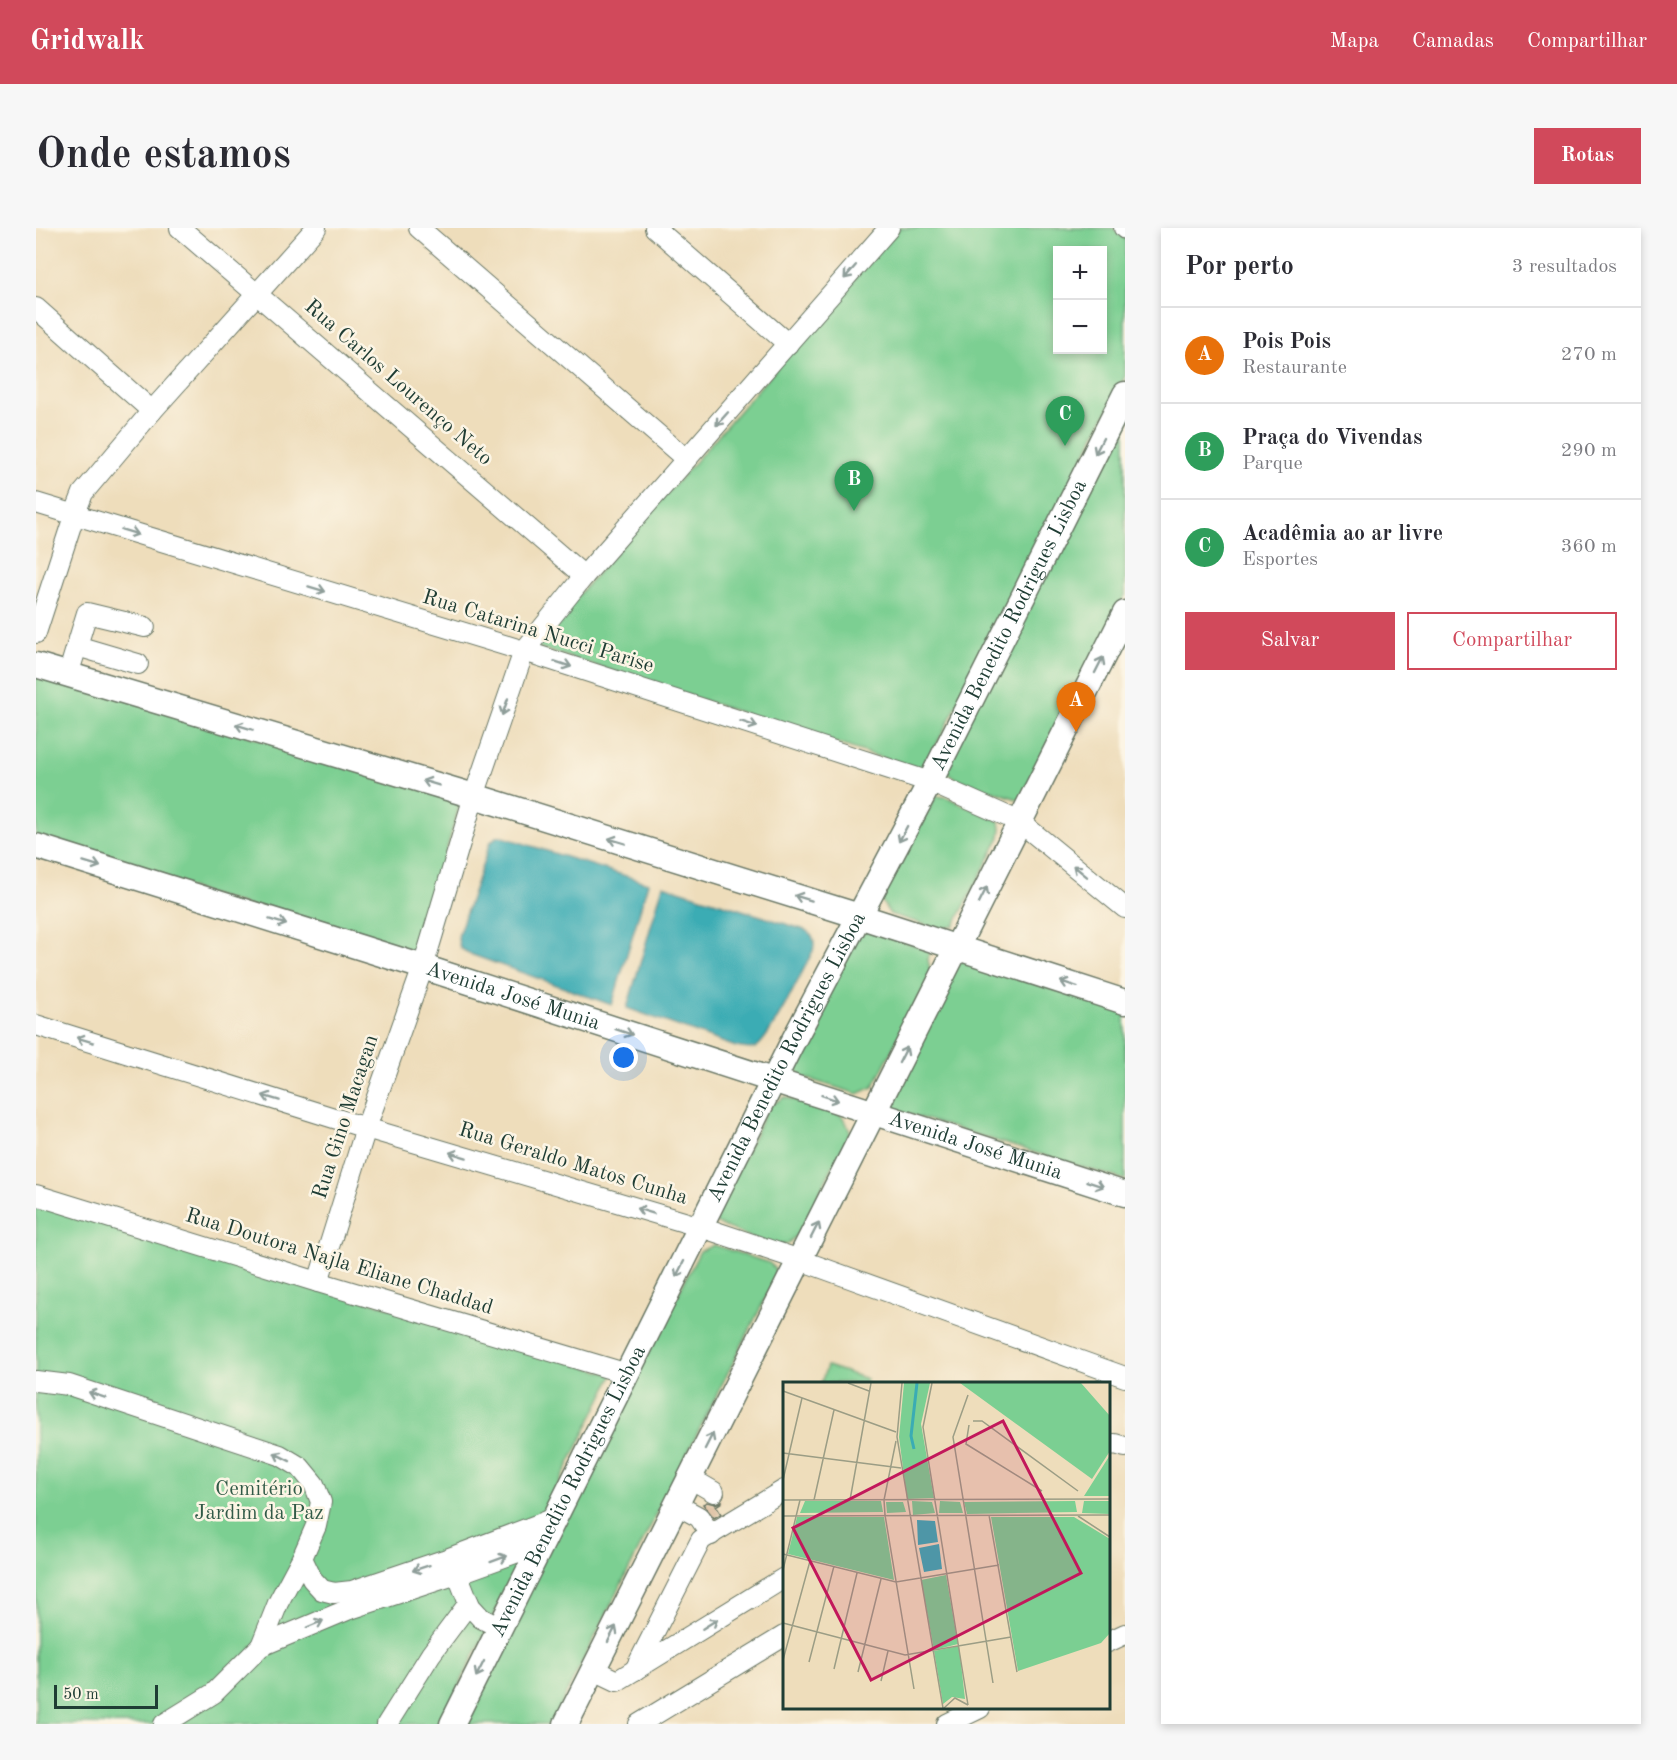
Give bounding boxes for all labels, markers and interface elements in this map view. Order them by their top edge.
text: Gridwalk [30,28,145,56]
text: Mapa [1330,31,1379,52]
text: Camadas [1412,31,1494,52]
text: Compartilhar [1527,31,1647,52]
button: Rotas [1534,128,1641,184]
text: Onde estamos [36,135,291,177]
map controls [1053,246,1107,354]
button: + [1053,246,1107,300]
text: Por perto [1185,254,1294,280]
text: 3 resultados [1512,257,1617,277]
one-way arrow [843,264,857,279]
street label: Rua Carlos Lourenço Neto [300,296,496,470]
button: − [1053,300,1107,354]
text: Pois Pois [1242,331,1331,353]
text: A [1197,345,1212,365]
text: 270 m [1561,345,1617,365]
text: Restaurante [1242,358,1347,378]
pin: C [1046,396,1084,446]
one-way arrow [715,411,729,426]
text: Praça do Vivendas [1242,427,1423,449]
one-way arrow [1092,437,1104,455]
text: B [1197,441,1212,461]
text: 290 m [1561,441,1617,461]
text: Parque [1242,454,1303,474]
pin: B [834,462,874,511]
street label: Avenida Benedito Rodrigues Lisboa [925,477,1093,775]
text: Acadêmia ao ar livre [1242,523,1443,545]
one-way arrow [120,527,139,538]
text: C [1198,537,1211,557]
text: 360 m [1561,537,1617,557]
text: Esportes [1242,550,1318,570]
one-way arrow [307,584,326,595]
street label: Rua Catarina Nucci Parise [420,587,656,677]
button: Salvar [1185,612,1395,670]
button: Compartilhar [1407,612,1617,670]
one-way arrow [1094,656,1105,674]
one-way arrow [553,659,572,670]
pin: A [1056,682,1096,732]
one-way arrow [498,697,509,716]
one-way arrow [739,719,758,730]
one-way arrow [235,721,254,732]
one-way arrow [422,777,441,788]
one-way arrow [897,824,908,842]
one-way arrow [608,834,627,845]
one-way arrow [82,859,101,870]
one-way arrow [1072,864,1088,877]
one-way arrow [978,887,990,905]
one-way arrow [794,892,813,903]
street label: Avenida Benedito Rodrigues Lisboa [704,909,870,1206]
one-way arrow [268,917,287,928]
street label: Avenida José Munia [423,958,602,1034]
one-way arrow [1060,978,1079,989]
one-way arrow [614,1027,633,1038]
street label: Rua Gino Macagan [310,1032,382,1202]
one-way arrow [76,1034,95,1045]
your location [609,1043,638,1072]
one-way arrow [898,1047,909,1065]
one-way arrow [262,1092,281,1103]
one-way arrow [820,1093,839,1104]
street label: Avenida José Munia [886,1108,1065,1184]
street label: Rua Geraldo Matos Cunha [456,1119,690,1209]
one-way arrow [449,1149,468,1160]
one-way arrow [1085,1179,1104,1190]
street label: Rua Doutora Najla Eliane Chaddad [183,1205,495,1319]
one-way arrow [636,1205,655,1216]
one-way arrow [810,1221,821,1239]
one-way arrow [674,1260,686,1278]
street label: Avenida Benedito Rodrigues Lisboa [487,1342,650,1640]
inset map [783,1382,1110,1709]
one-way arrow [88,1388,107,1399]
one-way arrow [704,1433,715,1451]
one-way arrow [274,1451,291,1463]
park label: Cemitério Jardim da Paz [194,1479,324,1524]
one-way arrow [489,1553,508,1564]
one-way arrow [412,1563,431,1574]
one-way arrow [701,1617,718,1629]
one-way arrow [306,1618,324,1629]
one-way arrow [606,1626,618,1644]
one-way arrow [474,1659,485,1677]
scale bar [54,1682,158,1710]
text: 50 m [63,1687,99,1703]

